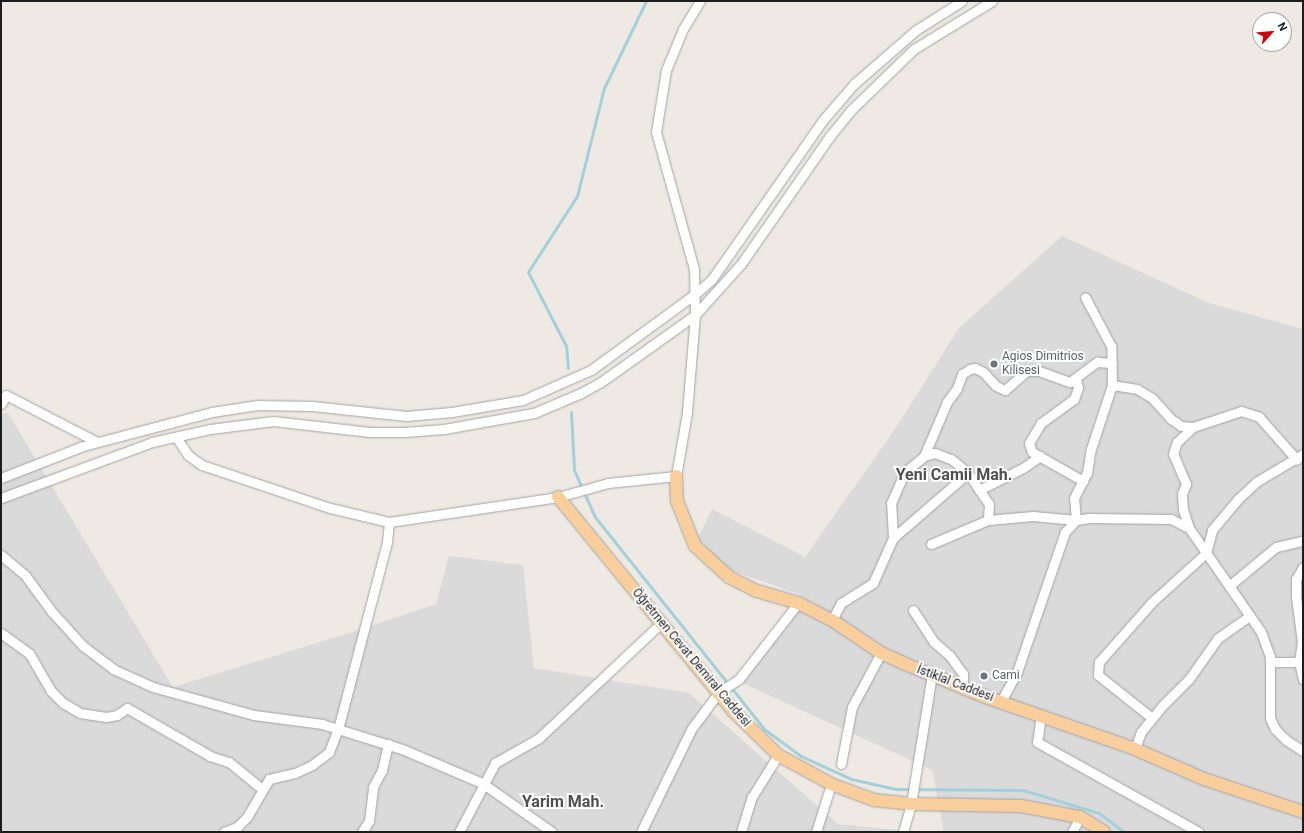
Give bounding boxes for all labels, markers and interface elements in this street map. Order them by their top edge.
north arrow [1252,12,1292,52]
text: N [1275,20,1290,33]
place label: Agios Dimitrios Kilisesi [1002,350,1084,378]
marker: Agios Dimitrios Kilisesi [989,359,999,369]
district label: Yeni Camii Mah. [896,465,1012,485]
street label: Öğretmen Cevat Demiral Caddesi [629,586,753,730]
street label: İstiklal Caddesi [915,663,995,705]
place label: Cami [992,669,1020,683]
marker: Cami [979,671,989,681]
district label: Yarim Mah. [522,792,604,812]

